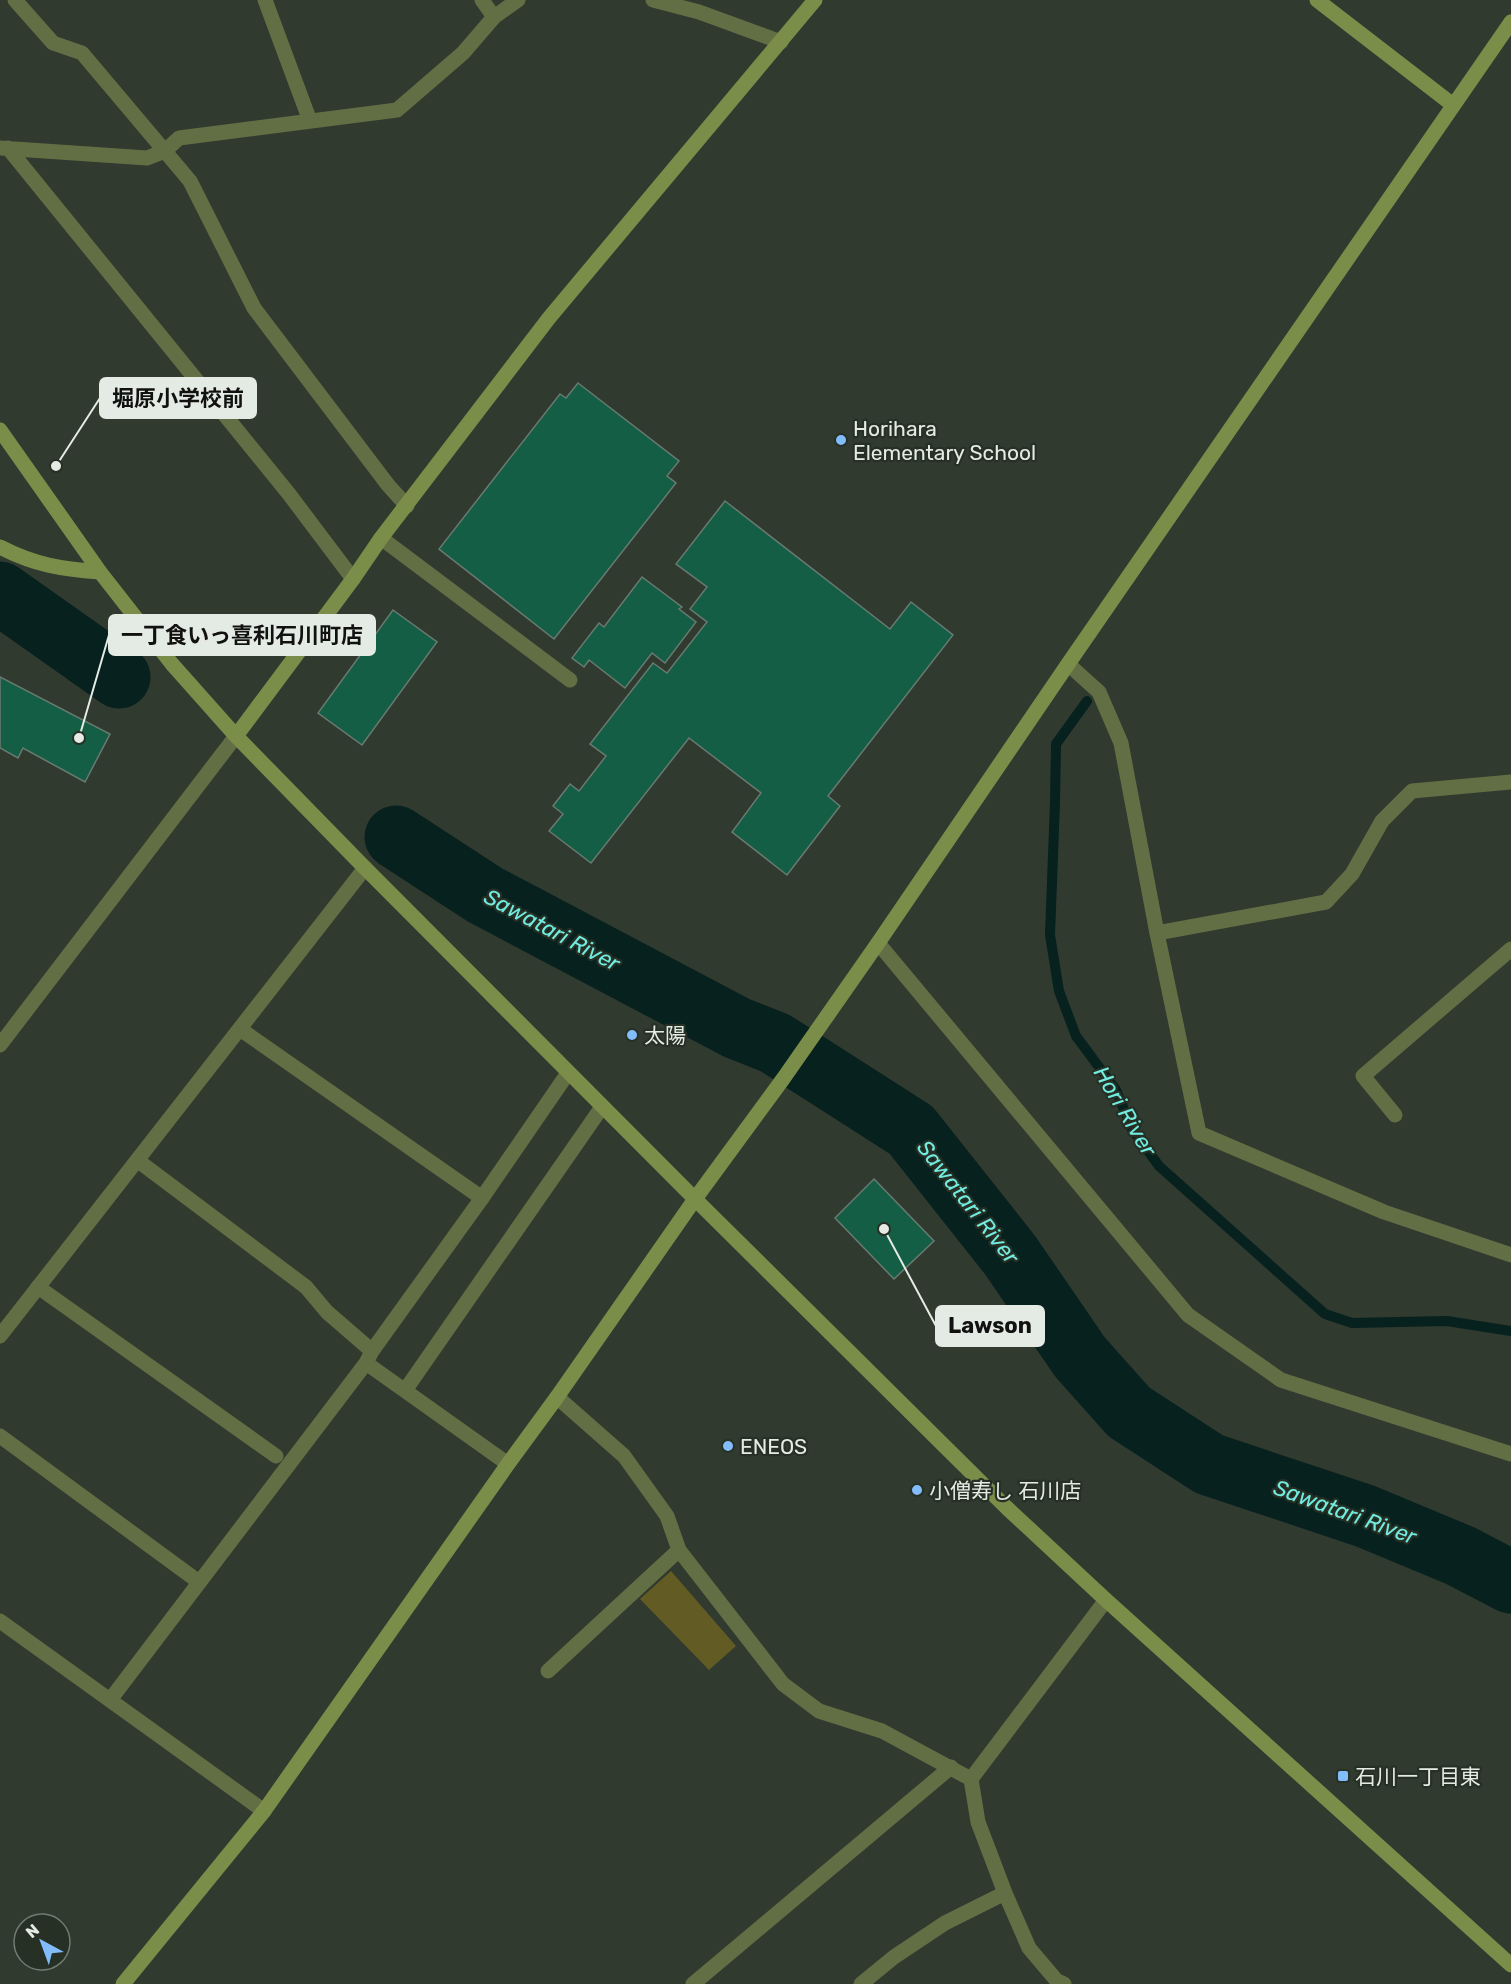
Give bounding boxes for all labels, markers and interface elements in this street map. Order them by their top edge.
callout: 堀原小学校前 [100,378,256,418]
text: 堀原小学校前 [112,385,244,412]
place label: Horihara Elementary School [853,416,1036,465]
marker: Horihara Elementary School [834,433,848,447]
callout: 一丁食いっ喜利石川町店 [109,615,375,655]
text: 一丁食いっ喜利石川町店 [121,622,363,649]
water label: Sawatari River [480,883,626,978]
place label: 太陽 [644,1023,686,1048]
marker: 太陽 [625,1028,639,1042]
water label: Hori River [1088,1061,1163,1162]
water label: Sawatari River [911,1135,1026,1271]
callout: Lawson [936,1306,1044,1346]
text: Lawson [948,1312,1032,1339]
place label: ENEOS [740,1434,807,1459]
marker: ENEOS [721,1439,735,1453]
water label: Sawatari River [1270,1474,1422,1551]
place label: 小僧寿し 石川店 [929,1478,1081,1503]
marker: 小僧寿し 石川店 [910,1483,924,1497]
place label: 石川一丁目東 [1355,1764,1481,1789]
marker: 石川一丁目東 [1336,1769,1350,1783]
north arrow [12,1912,72,1972]
text: N [22,1920,43,1942]

